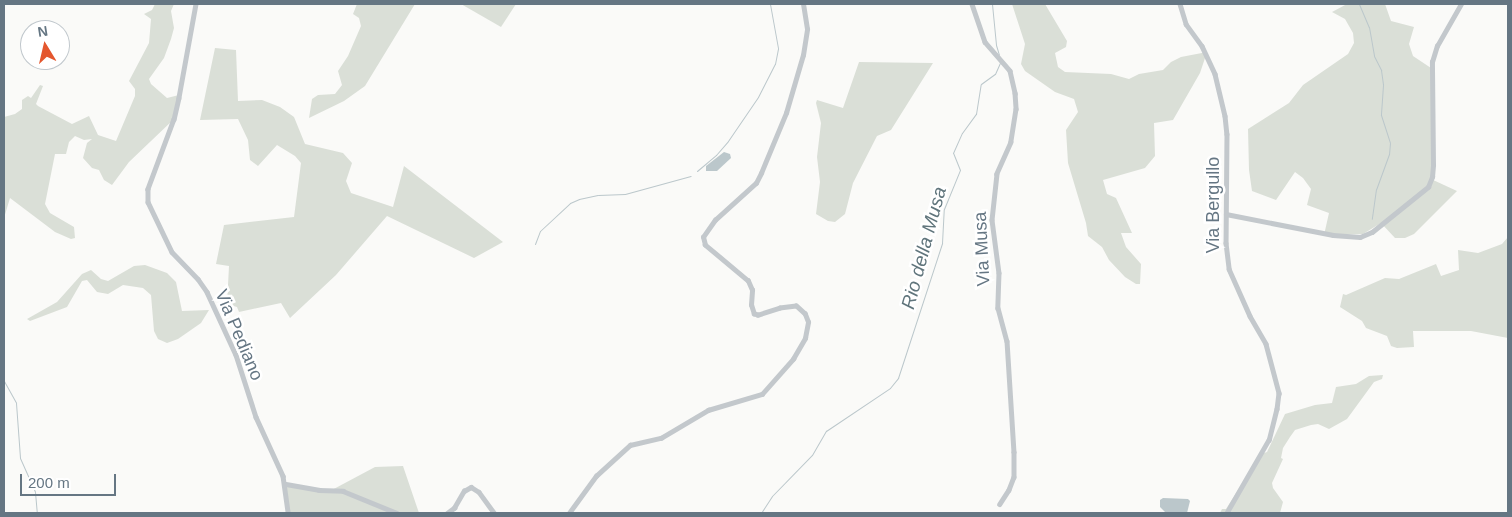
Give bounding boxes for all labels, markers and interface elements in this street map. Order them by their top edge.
north arrow [20,20,70,70]
text: N [37,22,49,40]
street label: Via Bergullo [1202,157,1224,253]
water label: Rio della Musa [897,184,951,312]
street label: Via Musa [969,211,995,287]
street label: Via Pediano [210,286,268,384]
scale bar [22,464,119,496]
text: 200 m [28,474,70,491]

